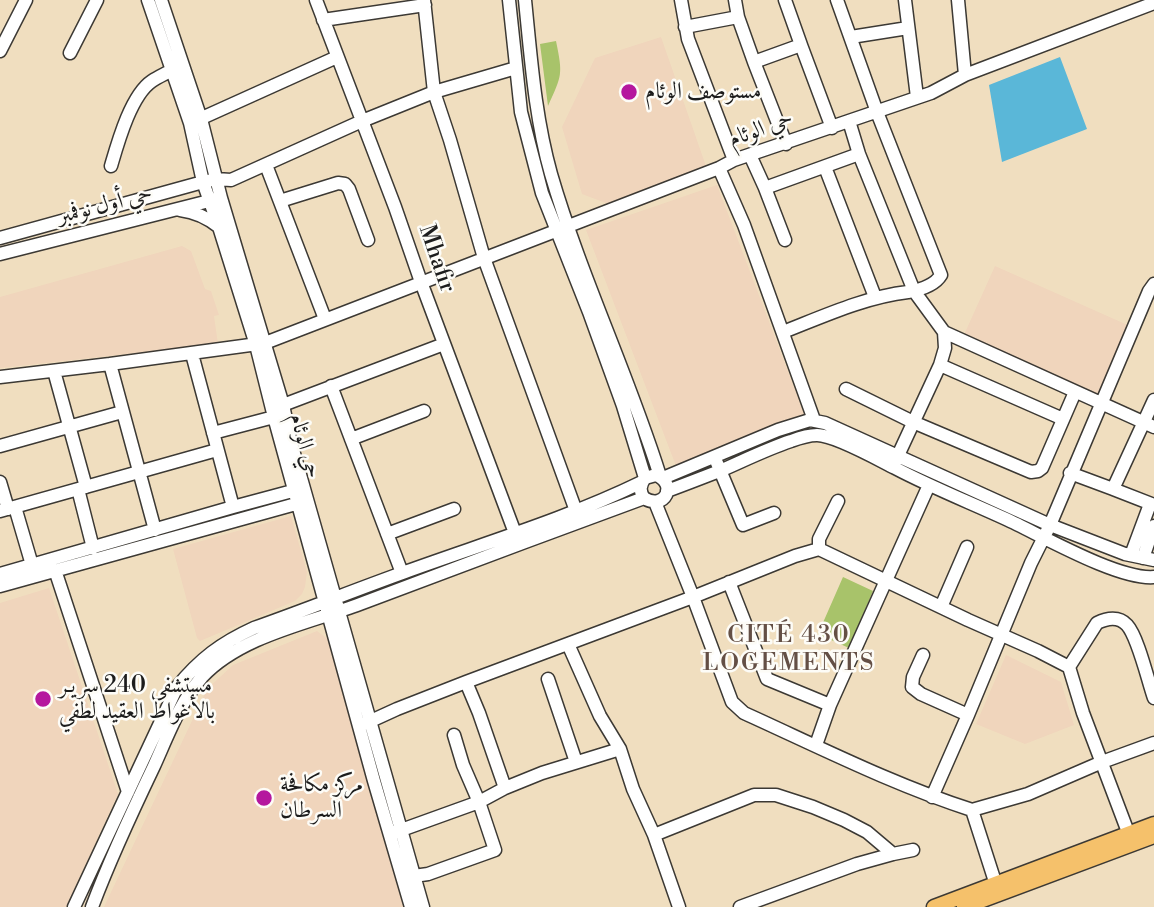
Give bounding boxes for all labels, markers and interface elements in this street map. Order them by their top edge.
place label: مستوصف الوئام [645,78,761,106]
marker: مستوصف الوئام [619,82,639,102]
street label: حي الوئام [725,106,797,154]
street label: حي أول نوفمبر [55,181,155,231]
street label: Mhafir [412,222,460,296]
street label: حي الوئام [282,410,326,482]
district label: CITÉ 430 LOGEMENTS [704,622,874,678]
place label: مستشفى 240 سريـر بالأغواط العقيد لطفي [59,672,215,726]
marker: مستشفى 240 سريـر بالأغواط العقيد لطفي [33,689,53,709]
place label: مركز مكافحة السرطان [280,771,363,825]
marker: مركز مكافحة السرطان [254,788,274,808]

